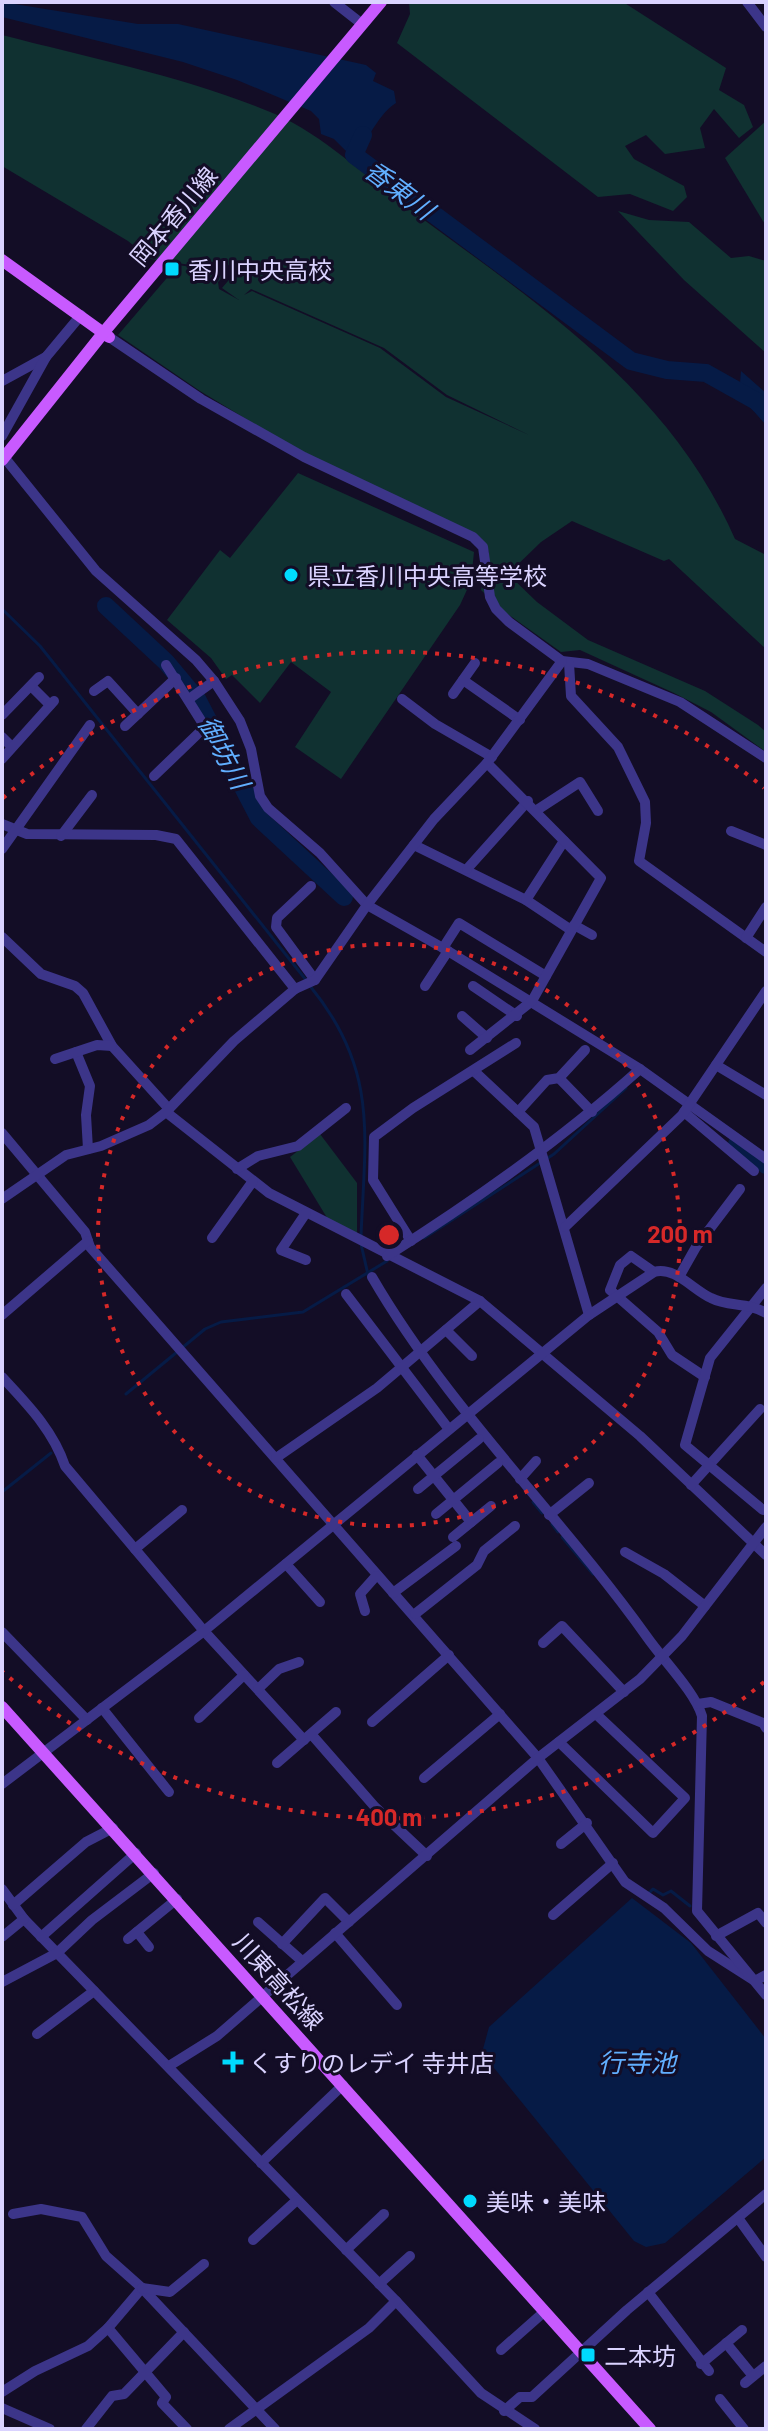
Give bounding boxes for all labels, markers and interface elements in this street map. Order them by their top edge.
water label: 香東川 [360,153,443,227]
street label: 岡本香川線 [123,161,223,271]
place label: 香川中央高校 [188,255,332,284]
marker: 香川中央高校 [163,260,181,278]
place label: 県立香川中央高等学校 [307,561,547,590]
marker: 県立香川中央高等学校 [282,566,300,584]
water label: 御坊川 [193,710,258,796]
text: 200 m [647,1219,713,1248]
centre of rings [375,1221,403,1249]
text: 400 m [356,1802,422,1831]
street label: 川東高松線 [228,1927,330,2035]
water label: 行寺池 [598,2046,679,2077]
place label: くすりのレデイ 寺井店 [249,2048,494,2077]
marker: くすりのレデイ 寺井店 [224,2053,242,2071]
place label: 美味・美味 [486,2187,606,2216]
marker: 美味・美味 [461,2192,479,2210]
place label: 二本坊 [604,2341,676,2370]
marker: 二本坊 [579,2346,597,2364]

